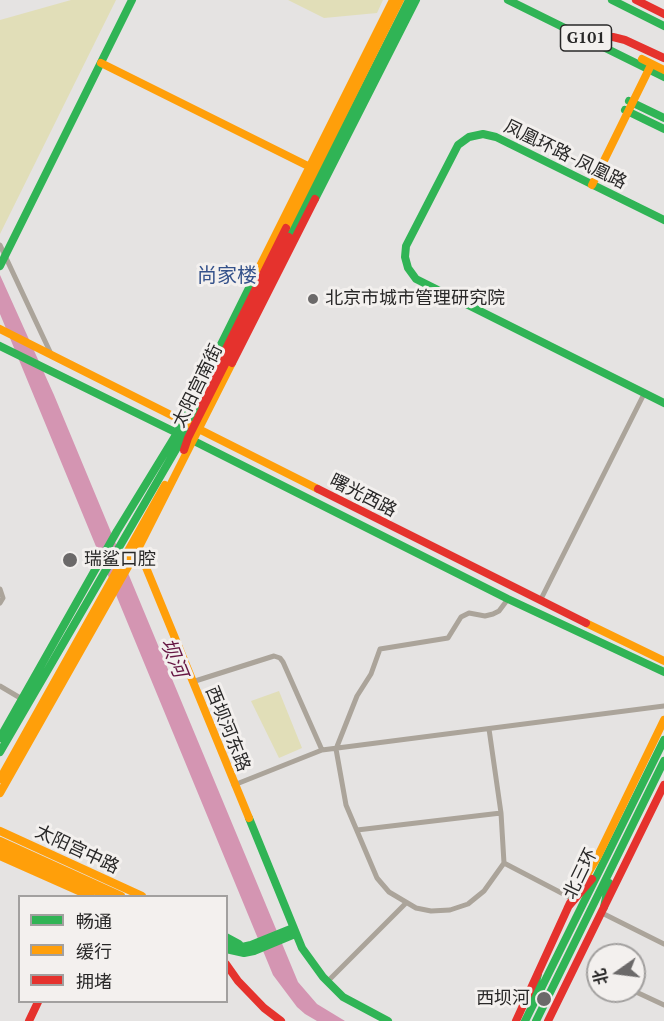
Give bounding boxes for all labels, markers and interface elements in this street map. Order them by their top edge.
road number: G101 [560,25,612,51]
street label: 凤凰环路-凤凰路 [500,116,630,194]
district label: 尚家楼 [197,264,257,288]
place label: 北京市城市管理研究院 [325,288,505,310]
marker: 北京市城市管理研究院 [306,292,320,306]
street label: 太阳宫南街 [169,341,227,431]
street label: 曙光西路 [326,470,400,522]
place label: 瑞鲨口腔 [84,549,156,571]
marker: 瑞鲨口腔 [61,551,79,569]
water label: 坝河 [154,635,192,681]
street label: 西坝河东路 [200,683,254,775]
street label: 太阳宫中路 [32,821,122,879]
street label: 北三环 [559,845,603,903]
legend [18,895,228,1003]
text: 畅通 [76,909,112,933]
text: 缓行 [76,939,112,963]
north arrow [586,943,646,1003]
text: 北 [588,966,613,987]
text: 拥堵 [76,969,112,993]
place label: 西坝河 [476,988,530,1010]
marker: 西坝河 [535,990,553,1008]

